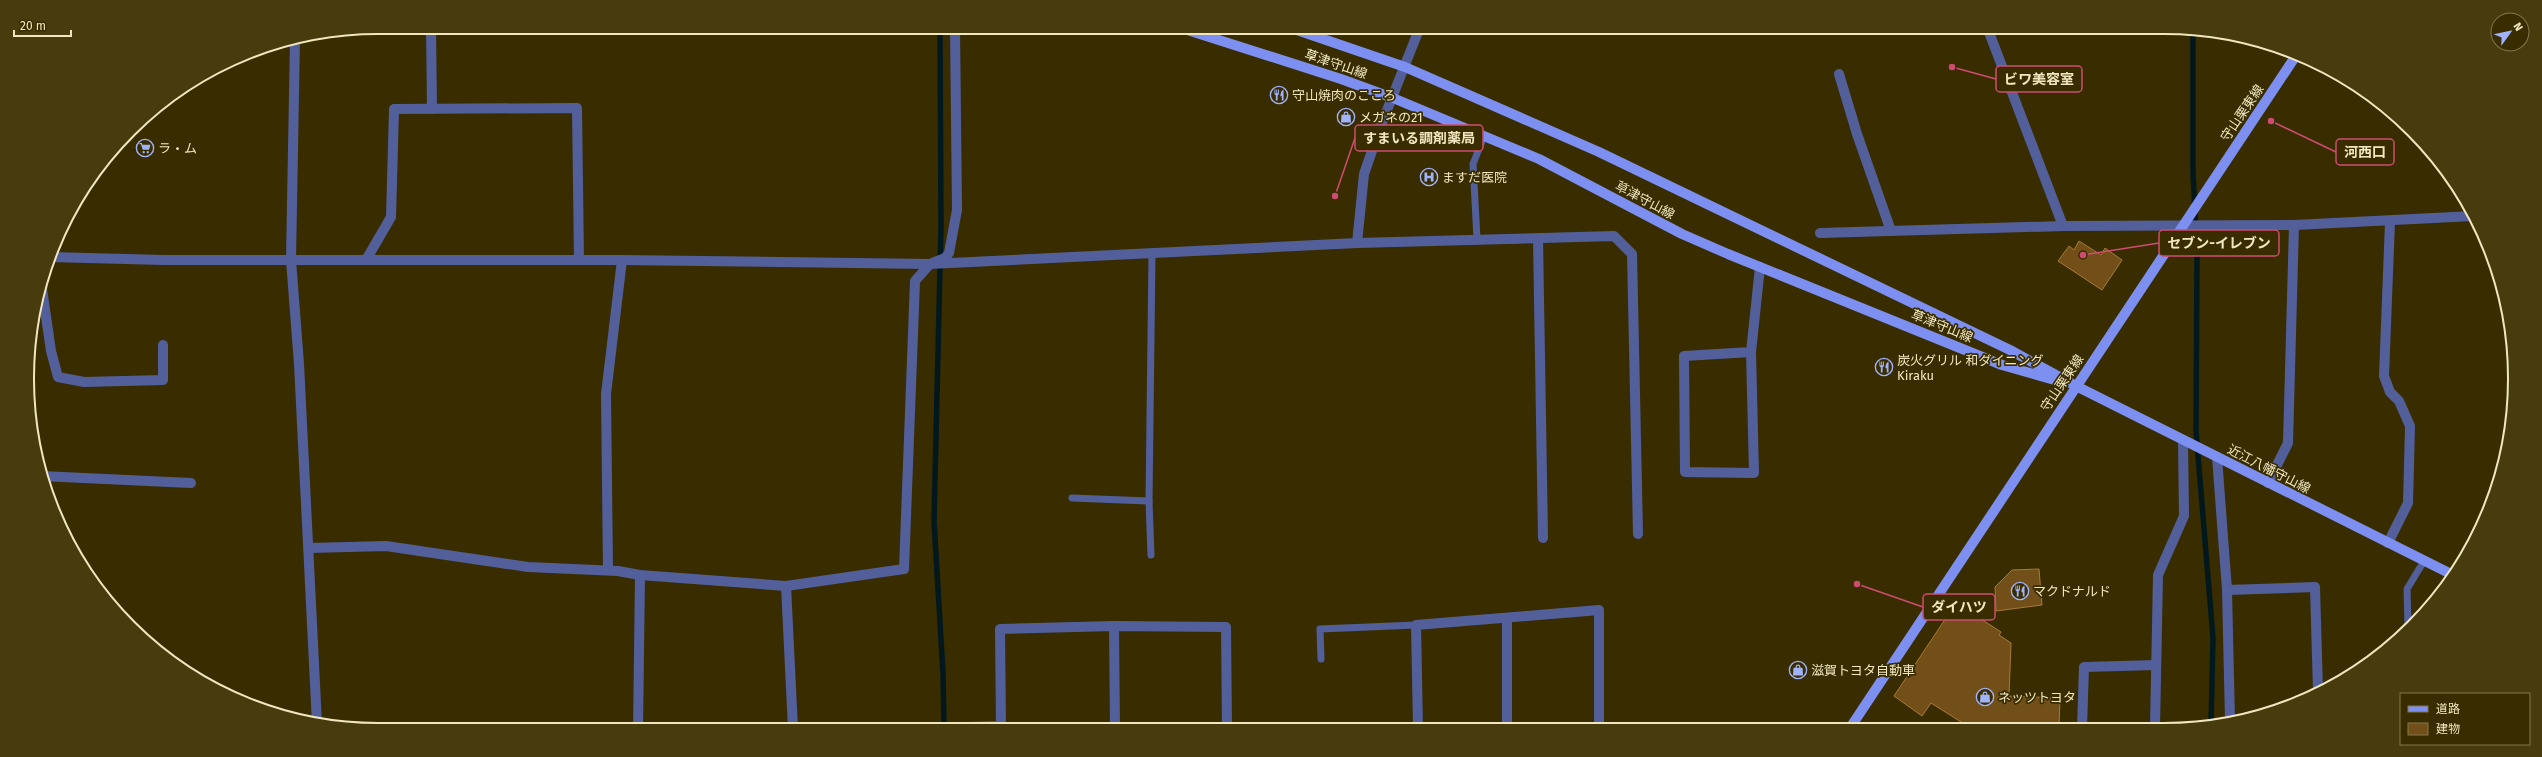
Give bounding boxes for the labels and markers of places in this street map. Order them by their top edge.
callout: ビワ美容室 [1996,66,2082,92]
restaurant icon: 守山焼肉のこころ [1269,85,1289,105]
place label: 守山焼肉のこころ [1292,88,1396,103]
shop icon: メガネの21 [1336,107,1356,127]
place label: メガネの21 [1359,110,1423,125]
callout: すまいる調剤薬局 [1355,125,1483,151]
supermarket icon: ラ・ム [135,138,155,158]
callout: 河西口 [2336,139,2394,165]
place label: ラ・ム [158,141,197,156]
hospital icon: ますだ医院 [1419,167,1439,187]
place label: ますだ医院 [1442,170,1507,185]
callout: セブン-イレブン [2159,230,2279,256]
place label: 炭火グリル 和ダイニング Kiraku [1897,353,2043,383]
restaurant icon: 炭火グリル 和ダイニング Kiraku [1874,357,1894,377]
restaurant icon: マクドナルド [2010,581,2030,601]
place label: マクドナルド [2033,584,2111,599]
callout: ダイハツ [1923,594,1995,620]
shop icon: 滋賀トヨタ自動車 [1788,660,1808,680]
place label: 滋賀トヨタ自動車 [1811,663,1915,678]
shop icon: ネッツトヨタ [1975,687,1995,707]
place label: ネッツトヨタ [1998,690,2076,705]

